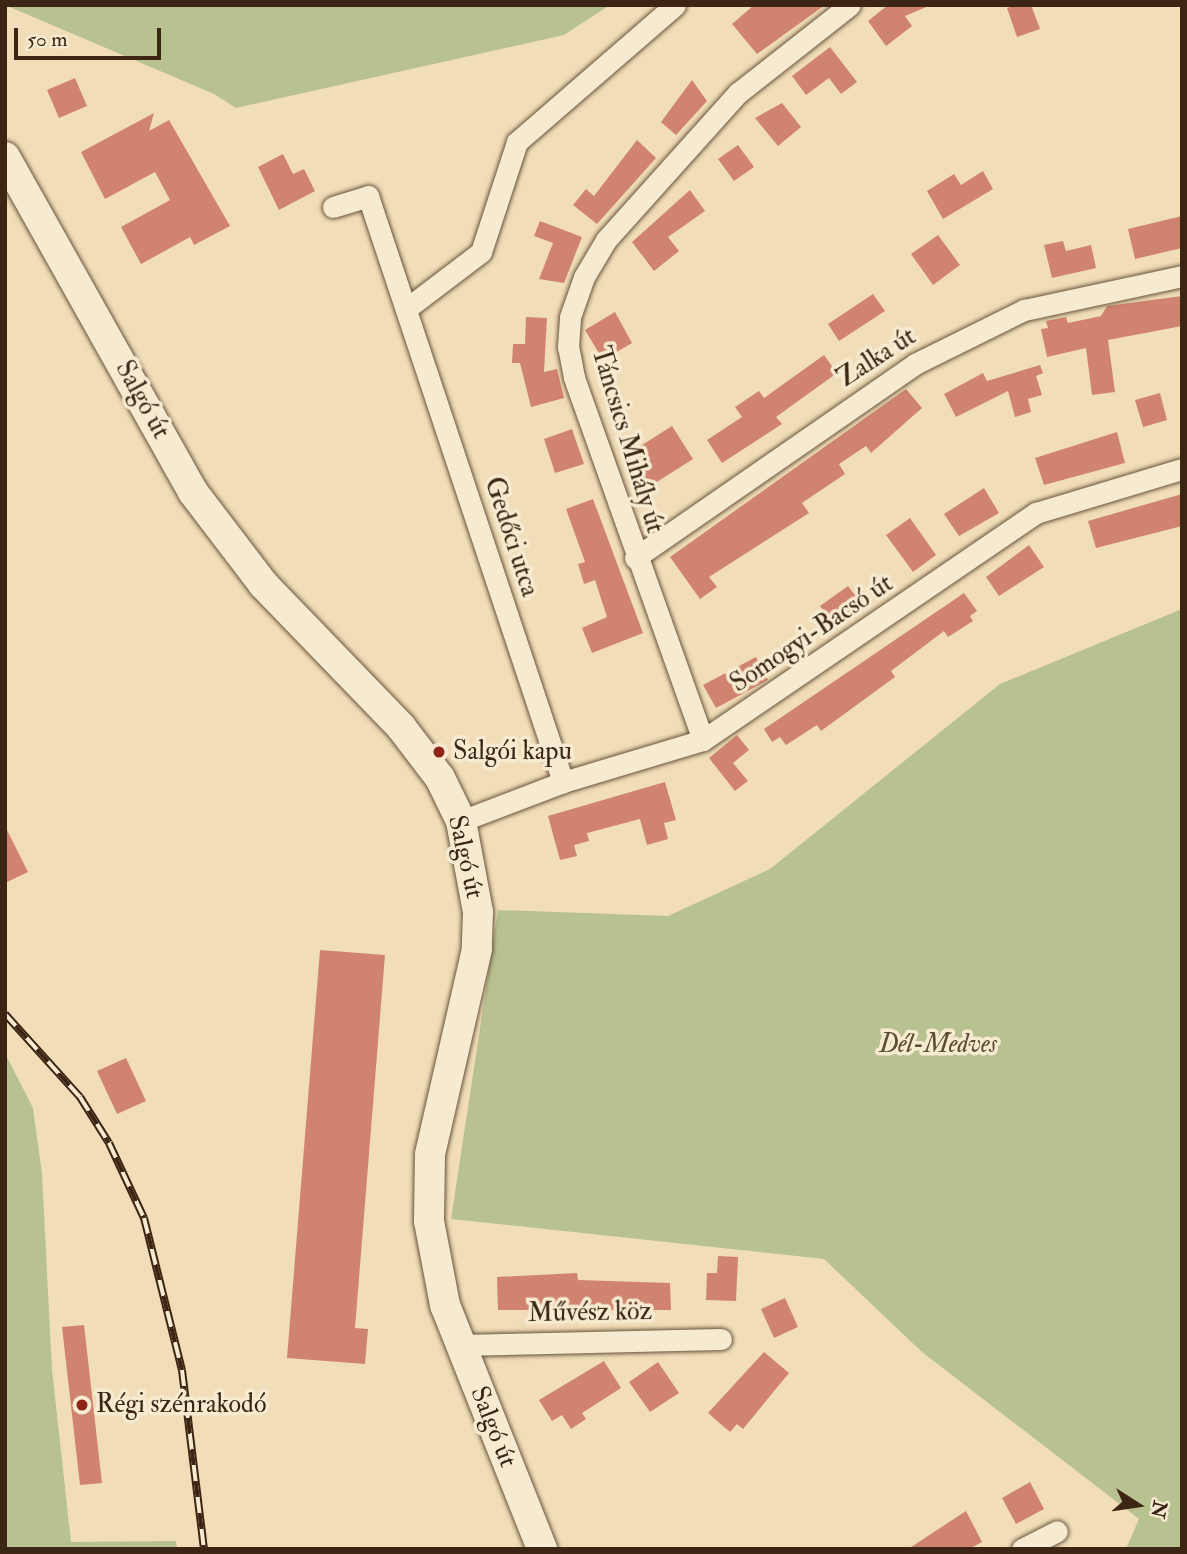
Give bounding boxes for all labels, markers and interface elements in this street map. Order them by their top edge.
scale bar [18,14,164,58]
text: 50 m [27,26,68,53]
street label: Zalka út [832,321,922,395]
street label: Táncsics Mihály út [584,343,670,537]
street label: Salgó út [108,356,176,444]
street label: Gedőci utca [477,473,545,601]
street label: Somogyi-Bacsó út [725,568,899,700]
place label: Salgói kapu [453,736,572,768]
marker: Salgói kapu [431,744,447,760]
street label: Salgó út [440,812,490,902]
park label: Dél-Medves [879,1029,997,1061]
street label: Művész köz [528,1296,652,1330]
street label: Salgó út [463,1382,523,1472]
place label: Régi szénrakodó [96,1389,266,1421]
marker: Régi szénrakodó [74,1397,90,1413]
north arrow [1103,1470,1173,1540]
text: N [1145,1499,1172,1520]

